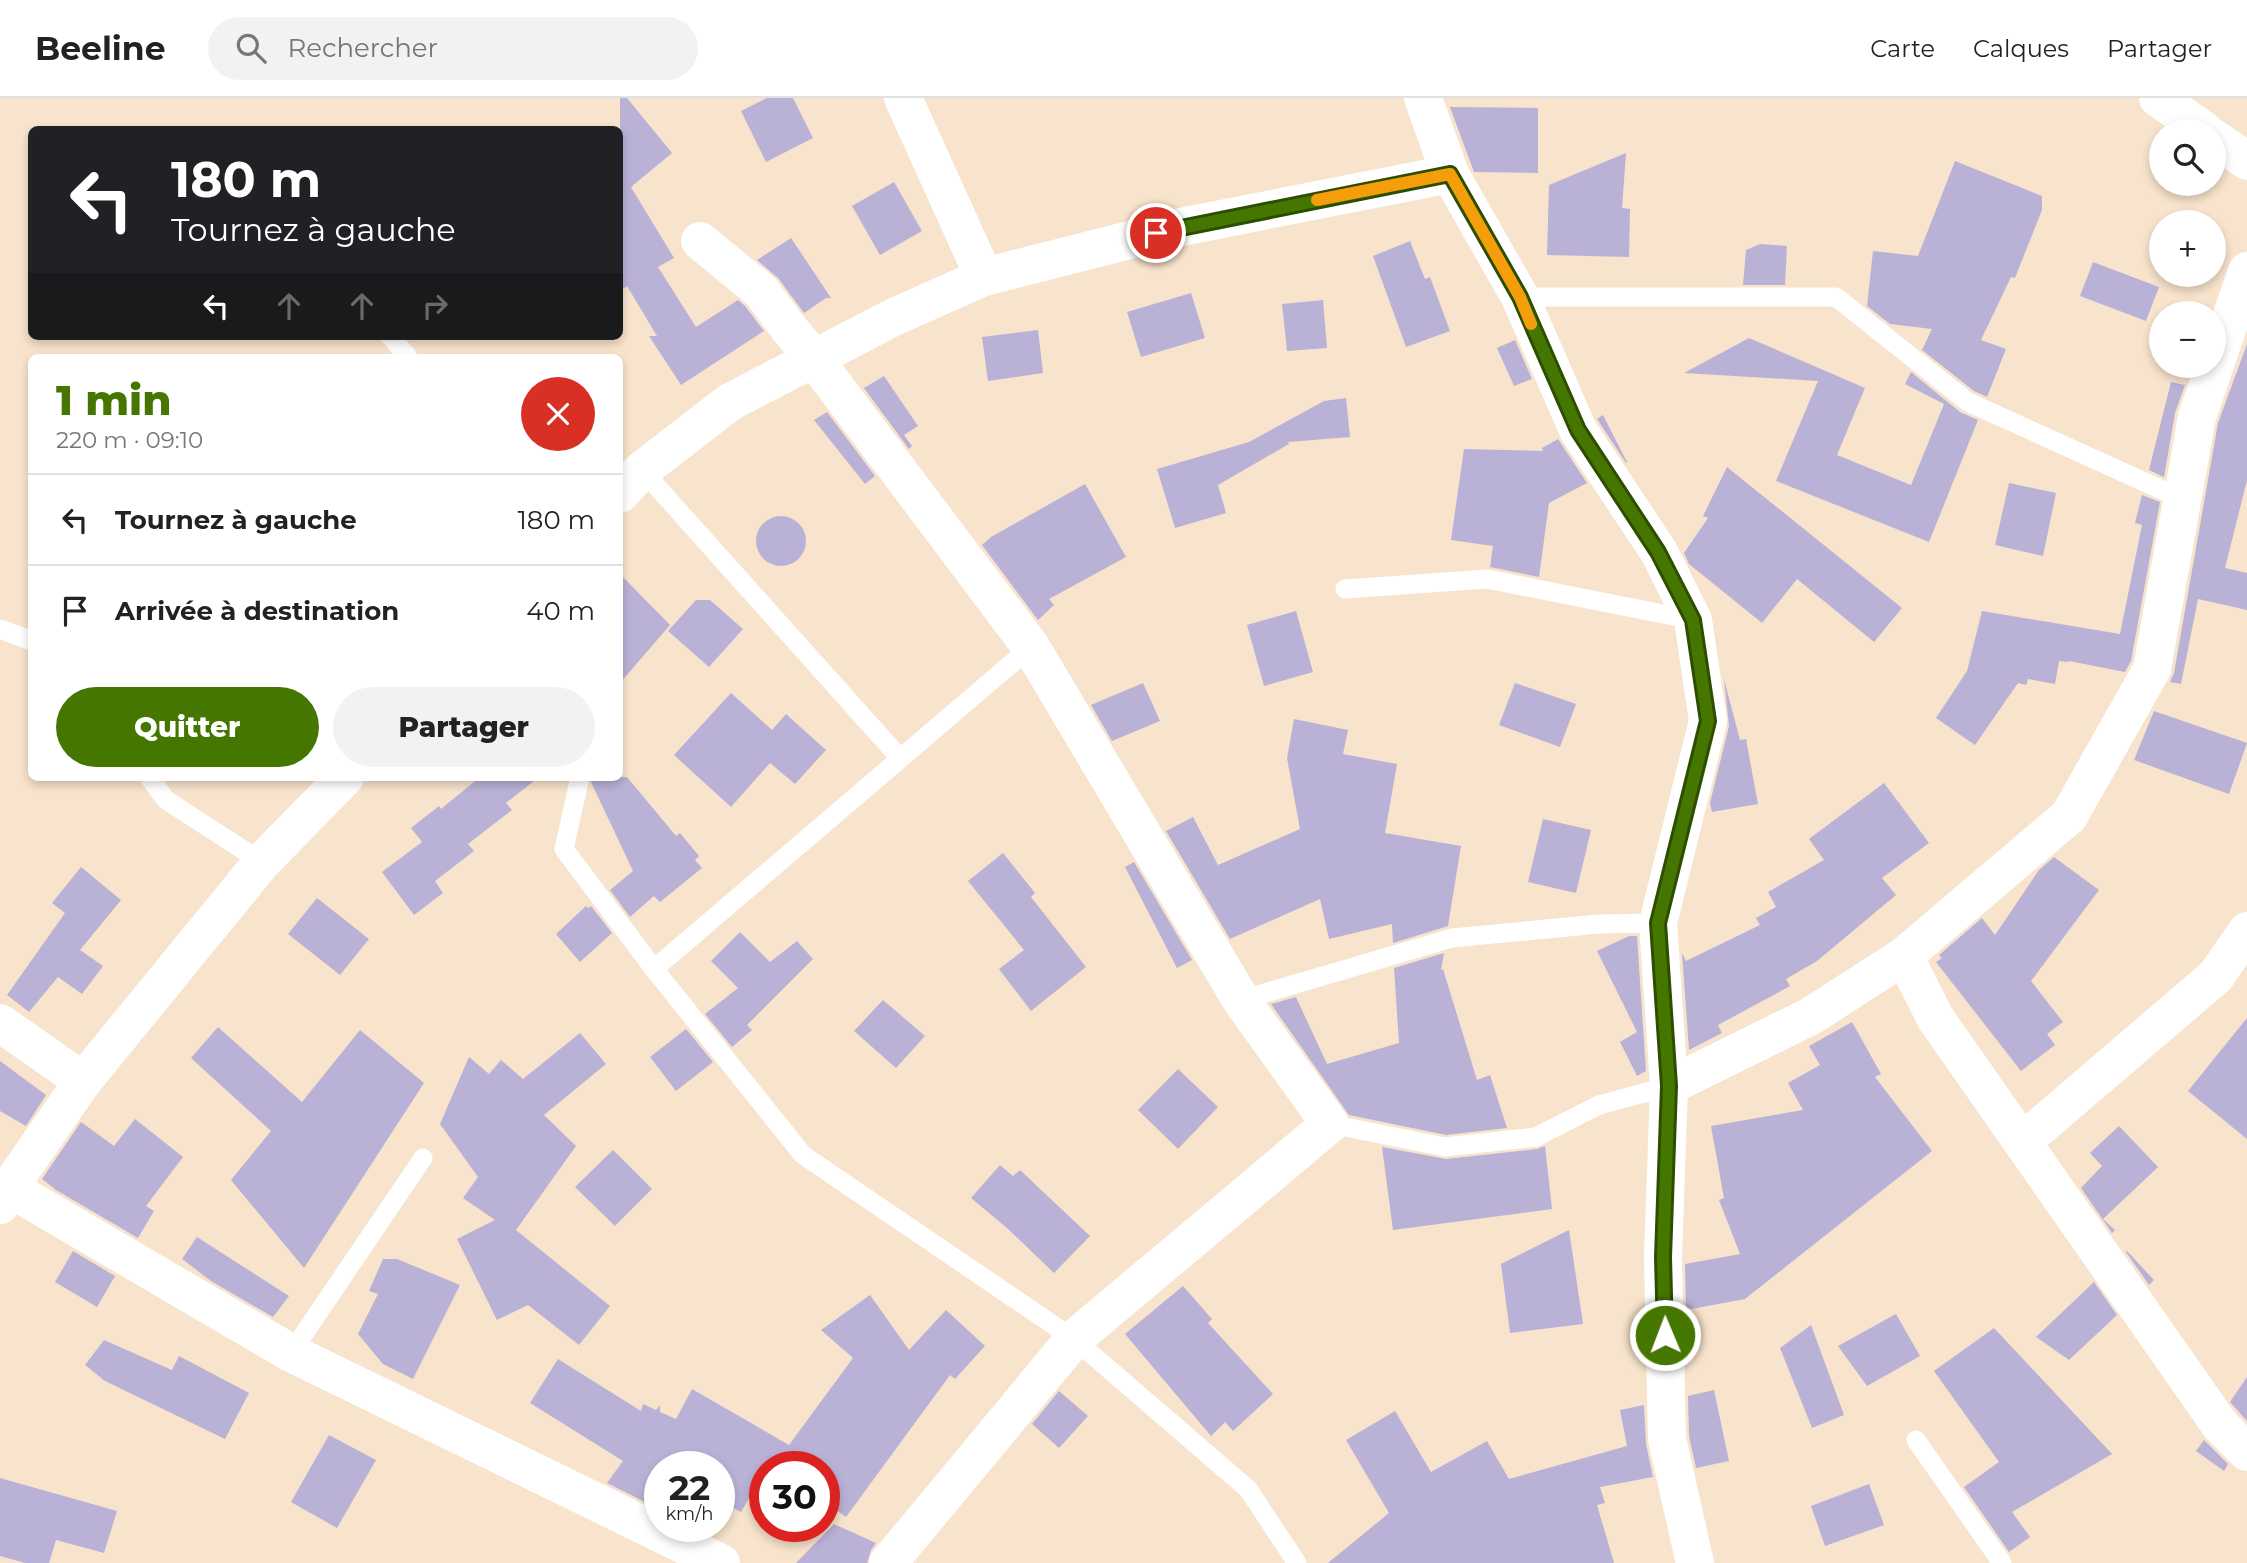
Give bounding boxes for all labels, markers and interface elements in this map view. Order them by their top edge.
search box [208,17,698,80]
text: Beeline [35,28,166,68]
icon: search [232,29,270,67]
text: Rechercher [288,32,438,64]
text: Carte [1870,34,1935,63]
text: Calques [1973,34,2069,63]
text: Partager [2107,34,2212,63]
map controls [2149,119,2226,378]
button: search [2149,119,2226,196]
text: 180 m [171,150,321,209]
icon: left [56,154,147,245]
pin [1126,203,1186,263]
text: Tournez à gauche [171,210,456,249]
button: + [2149,210,2226,287]
icon: arrive [1137,214,1175,252]
icon: left [197,287,235,325]
icon: ahead [270,287,308,325]
icon: ahead [343,287,381,325]
icon: right [416,287,454,325]
button: − [2149,301,2226,378]
text: 1 min [56,374,172,426]
button: close [521,377,595,451]
text: 220 m · 09:10 [56,426,203,454]
icon: left [56,501,94,539]
text: Tournez à gauche [115,504,357,536]
text: 180 m [517,504,595,536]
icon: arrive [56,592,94,630]
text: Arrivée à destination [115,595,399,627]
text: 40 m [526,595,595,627]
button: Quitter [56,687,319,767]
button: Partager [333,687,595,767]
position arrow [1628,1298,1702,1372]
speed limit sign: 30 [749,1451,840,1542]
text: 22 [669,1466,710,1509]
text: km/h [665,1503,714,1525]

